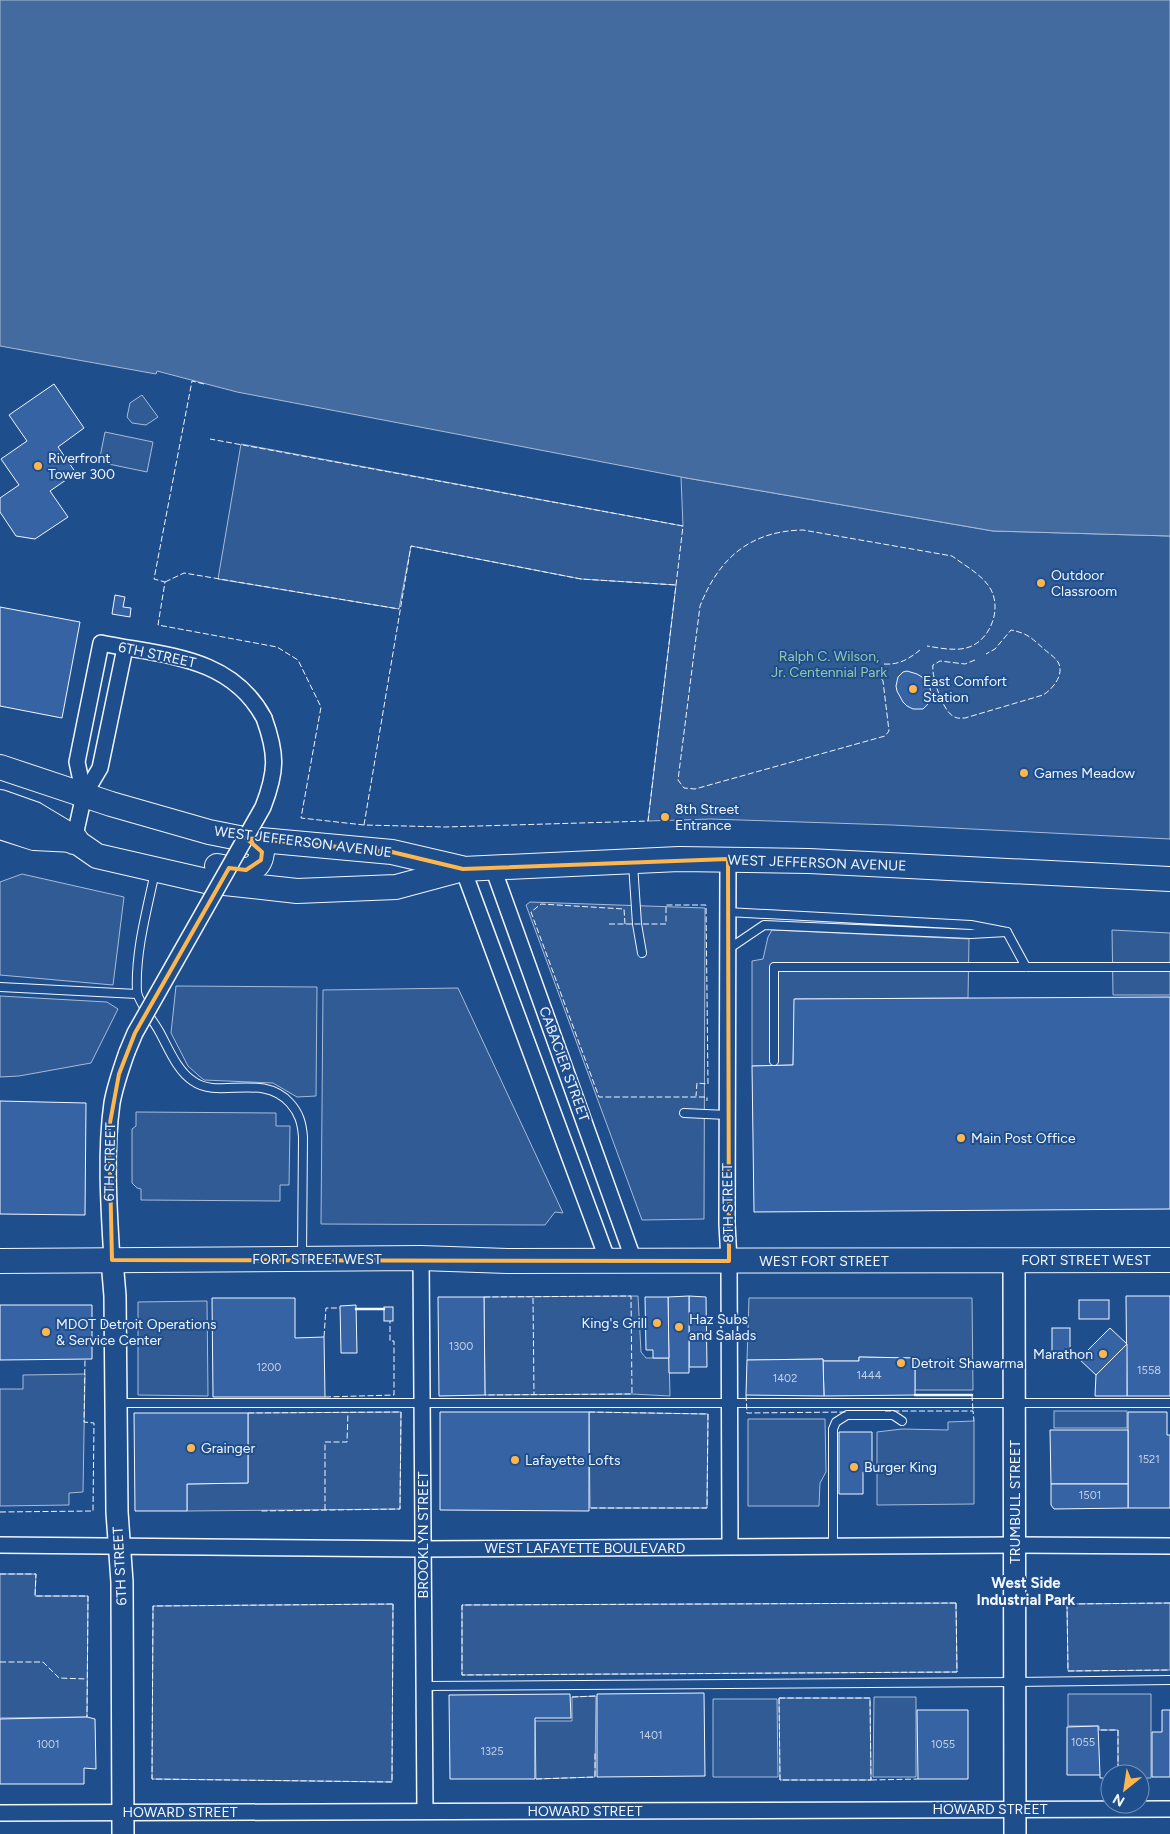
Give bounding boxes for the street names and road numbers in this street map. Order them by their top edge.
street label: 6TH STREET [117,638,198,672]
street label: WEST JEFFERSON AVENUE [213,823,393,861]
street label: WEST JEFFERSON AVENUE [727,851,907,875]
street label: CABACIER STREET [535,1004,593,1124]
street label: 6TH STREET [101,1122,119,1202]
street label: 8TH STREET [719,1163,737,1243]
street label: FORT STREET WEST [252,1251,382,1268]
street label: FORT STREET WEST [1021,1252,1151,1269]
street label: WEST FORT STREET [759,1253,889,1270]
street label: TRUMBULL STREET [1007,1440,1024,1564]
street label: BROOKLYN STREET [415,1471,432,1598]
street label: 6TH STREET [109,1526,131,1606]
street label: WEST LAFAYETTE BOULEVARD [484,1540,686,1557]
street label: HOWARD STREET [933,1801,1048,1818]
street label: HOWARD STREET [528,1803,643,1820]
street label: HOWARD STREET [123,1804,238,1821]

